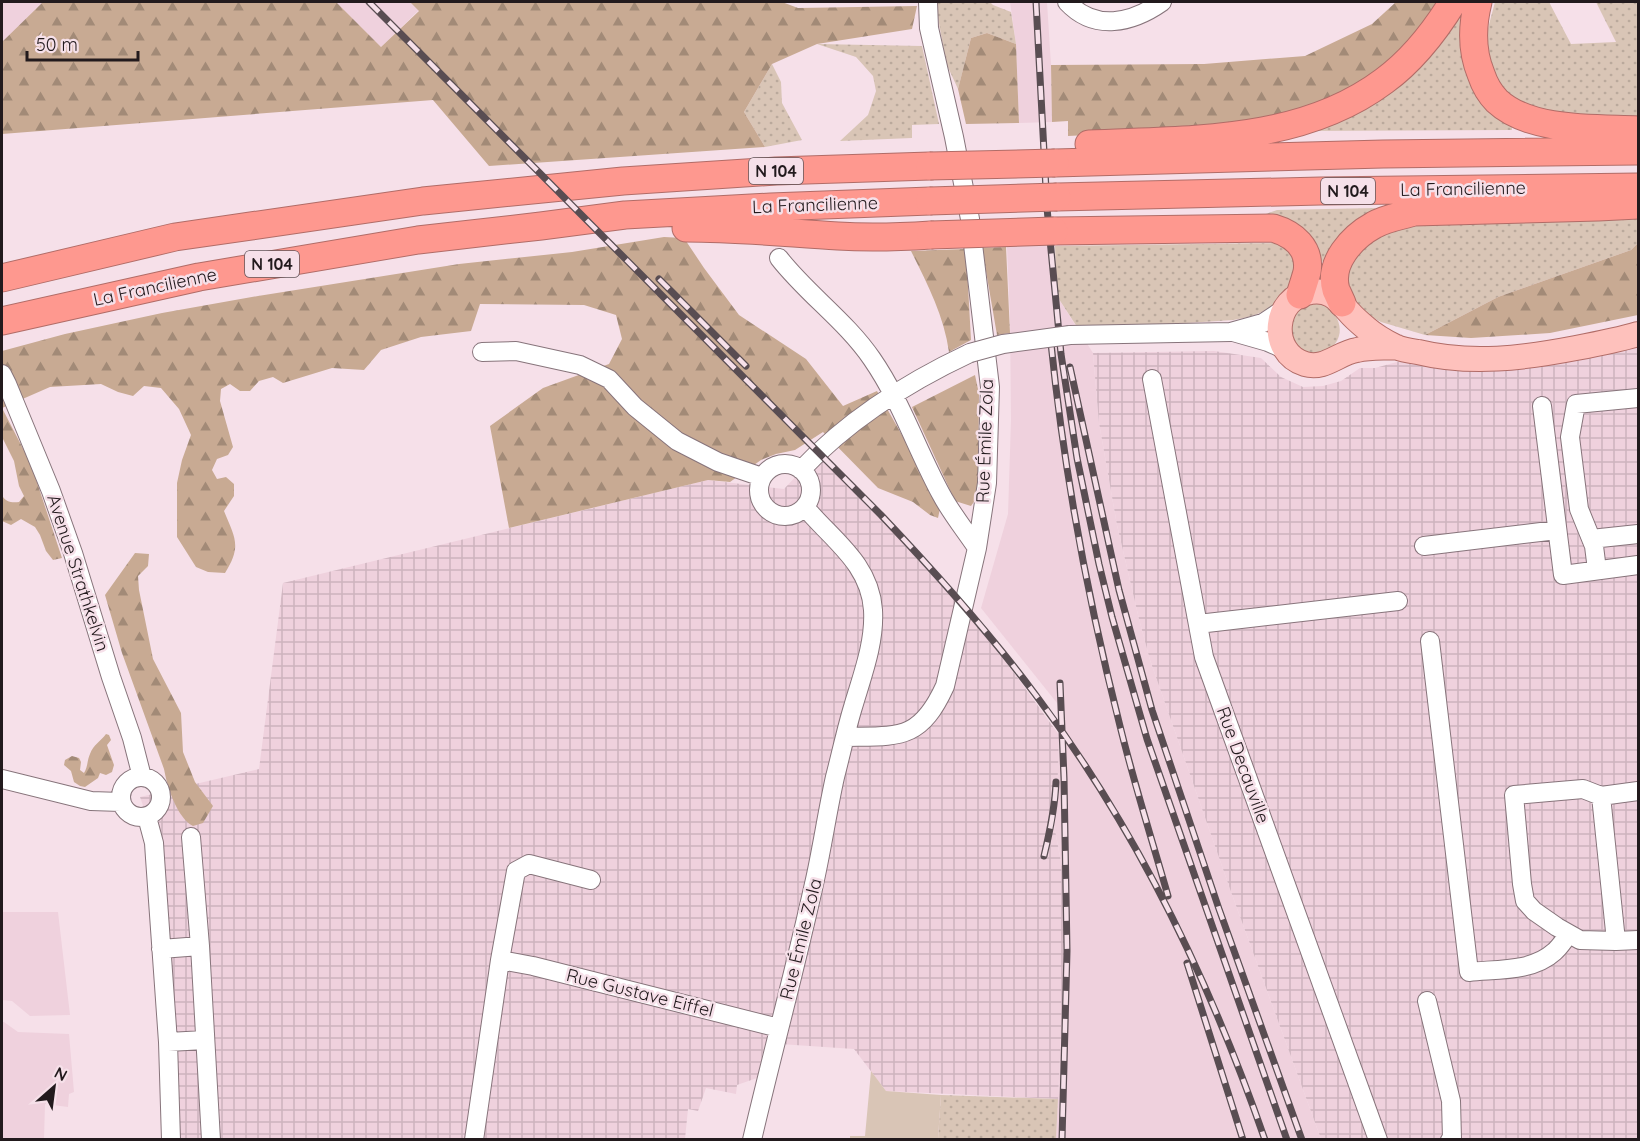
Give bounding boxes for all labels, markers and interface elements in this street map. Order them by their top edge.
scale bar [27,24,138,62]
text: 50 m [36,33,78,56]
road number: N 104 [749,158,803,184]
street label: La Francilienne [1400,176,1526,201]
road number: N 104 [1321,178,1375,204]
street label: La Francilienne [752,191,878,218]
road number: N 104 [245,251,299,277]
street label: La Francilienne [91,262,219,311]
street label: Rue Émile Zola [971,379,998,503]
street label: Avenue Strathkelvin [42,492,115,654]
street label: Rue Decauville [1212,703,1275,826]
street label: Rue Émile Zola [774,876,827,1002]
street label: Rue Gustave Eiffel [564,963,716,1022]
north arrow [24,1057,84,1117]
text: N [51,1062,71,1085]

